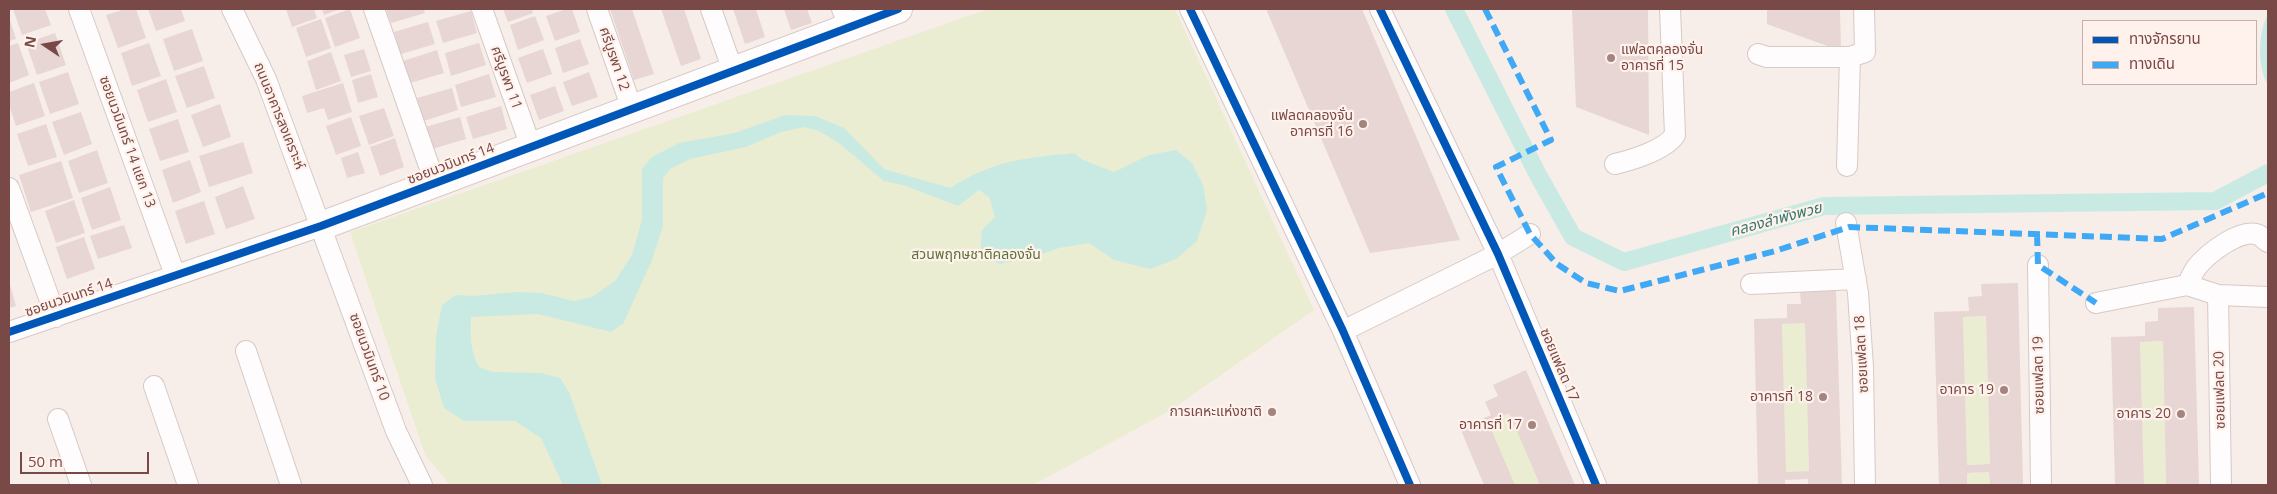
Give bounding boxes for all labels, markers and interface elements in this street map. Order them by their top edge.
north arrow [20,20,70,70]
legend [2082,20,2257,85]
street label: ศรีบูรพา 12 [595,25,633,93]
text: ทางจักรยาน [2129,28,2201,48]
text: N [19,34,40,49]
place label: แฟลตคลองจั่น อาคารที่ 15 [1621,42,1703,74]
street label: ศรีบูรพา 11 [487,44,525,112]
marker: แฟลตคลองจั่น อาคารที่ 15 [1605,52,1617,64]
text: ทางเดิน [2129,53,2175,73]
street label: ถนนอาคารสงเคราะห์ [250,60,308,172]
street label: ซอยนวมินทร์ 14 แยก 13 [95,74,159,210]
place label: แฟลตคลองจั่น อาคารที่ 16 [1271,108,1353,140]
marker: แฟลตคลองจั่น อาคารที่ 16 [1357,118,1369,130]
street label: ซอยนวมินทร์ 14 [405,140,497,188]
water label: คลองลำพังพวย [1728,199,1824,241]
park label: สวนพฤกษชาติคลองจั่น [911,247,1041,263]
street label: ซอยนวมินทร์ 14 [23,275,115,321]
street label: ซอยนวมินทร์ 10 [345,311,393,403]
street label: ซอยแฟลต 18 [1852,315,1872,393]
street label: ซอยแฟลต 17 [1536,326,1582,404]
street label: ซอยแฟลต 19 [2030,336,2048,414]
street label: ซอยแฟลต 20 [2211,351,2229,429]
place label: อาคาร 19 [1940,382,1994,398]
marker: อาคาร 19 [1998,384,2010,396]
place label: อาคารที่ 18 [1750,389,1813,405]
marker: อาคารที่ 18 [1817,391,1829,403]
place label: การเคหะแห่งชาติ [1170,404,1262,420]
marker: การเคหะแห่งชาติ [1266,406,1278,418]
place label: อาคาร 20 [2117,406,2171,422]
marker: อาคาร 20 [2175,408,2187,420]
place label: อาคารที่ 17 [1459,417,1522,433]
marker: อาคารที่ 17 [1526,419,1538,431]
scale bar [22,442,151,474]
text: 50 m [28,451,63,471]

